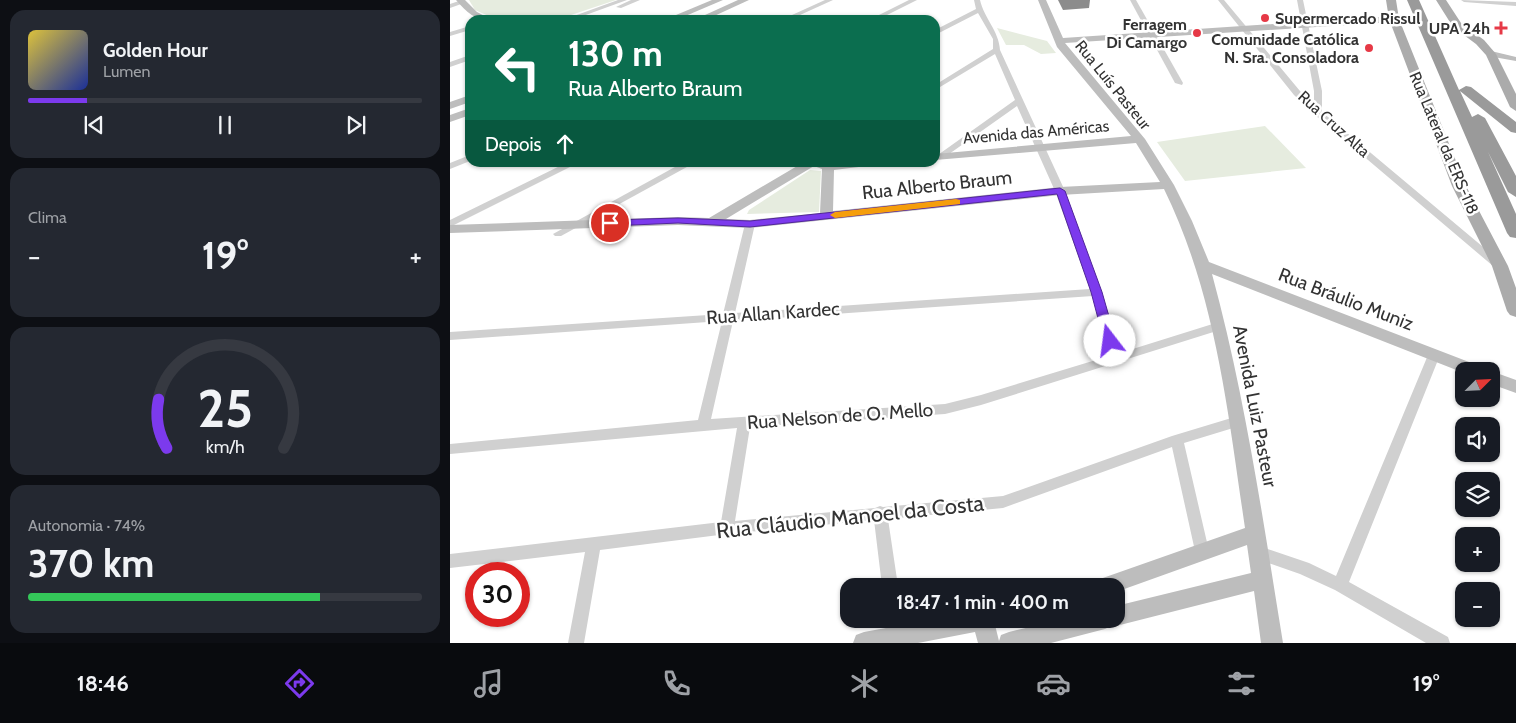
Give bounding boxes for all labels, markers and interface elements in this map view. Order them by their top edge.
place label: Supermercado Rissul [1275,9,1420,28]
marker: Supermercado Rissul [1259,12,1271,24]
place label: Ferragem Di Camargo [1106,15,1187,52]
place label: UPA 24h [1429,19,1490,38]
marker: UPA 24h [1494,21,1508,35]
marker: Ferragem Di Camargo [1191,27,1203,39]
place label: Comunidade Católica N. Sra. Consoladora [1211,30,1359,67]
text: 130 m [568,32,663,75]
icon: left [485,35,550,100]
street label: Rua Luís Pasteur [1071,37,1155,134]
text: Golden Hour [103,39,208,62]
marker: Comunidade Católica N. Sra. Consoladora [1363,42,1375,54]
text: Lumen [103,62,150,81]
street label: Rua Lateral da ERS-118 [1405,69,1483,217]
text: Rua Alberto Braum [568,75,743,102]
street label: Rua Cruz Alta [1294,87,1374,161]
icon: previous [80,111,108,139]
icon: pause [211,111,239,139]
icon: next [342,111,370,139]
street label: Avenida das Américas [962,116,1110,148]
icon: ahead [551,130,579,158]
text: Depois [485,133,541,156]
street label: Rua Alberto Braum [861,166,1013,204]
pin [589,202,631,244]
text: Clima [28,208,67,227]
icon: arrive [596,209,624,237]
text: 19° [202,232,248,279]
text: − [28,239,40,273]
text: + [410,239,422,273]
street label: Rua Bráulio Muniz [1275,263,1417,335]
street label: Rua Allan Kardec [706,297,841,329]
position arrow [1083,314,1135,366]
street label: Avenida Luiz Pasteur [1228,323,1282,489]
north arrow [1455,362,1500,408]
map controls [1455,362,1500,627]
text: 25 [197,377,253,440]
street label: Rua Nelson de O. Mello [746,398,934,434]
button: sound [1455,417,1500,462]
text: km/h [205,436,245,457]
button: layers [1455,472,1500,517]
street label: Rua Cláudio Manoel da Costa [715,489,986,544]
text: Autonomia · 74% [28,516,145,535]
button: + [1455,527,1500,572]
text: 370 km [28,540,154,587]
speed limit sign: 30 [465,562,530,627]
button: − [1455,582,1500,627]
text: 18:47 · 1 min · 400 m [896,591,1069,614]
icon: directions [282,666,317,701]
icon: music [471,666,506,701]
icon: phone [659,666,694,701]
icon: climate [847,666,882,701]
icon: car [1036,666,1071,701]
icon: filters [1224,666,1259,701]
text: 18:46 [77,670,129,697]
text: 19° [1412,670,1439,697]

